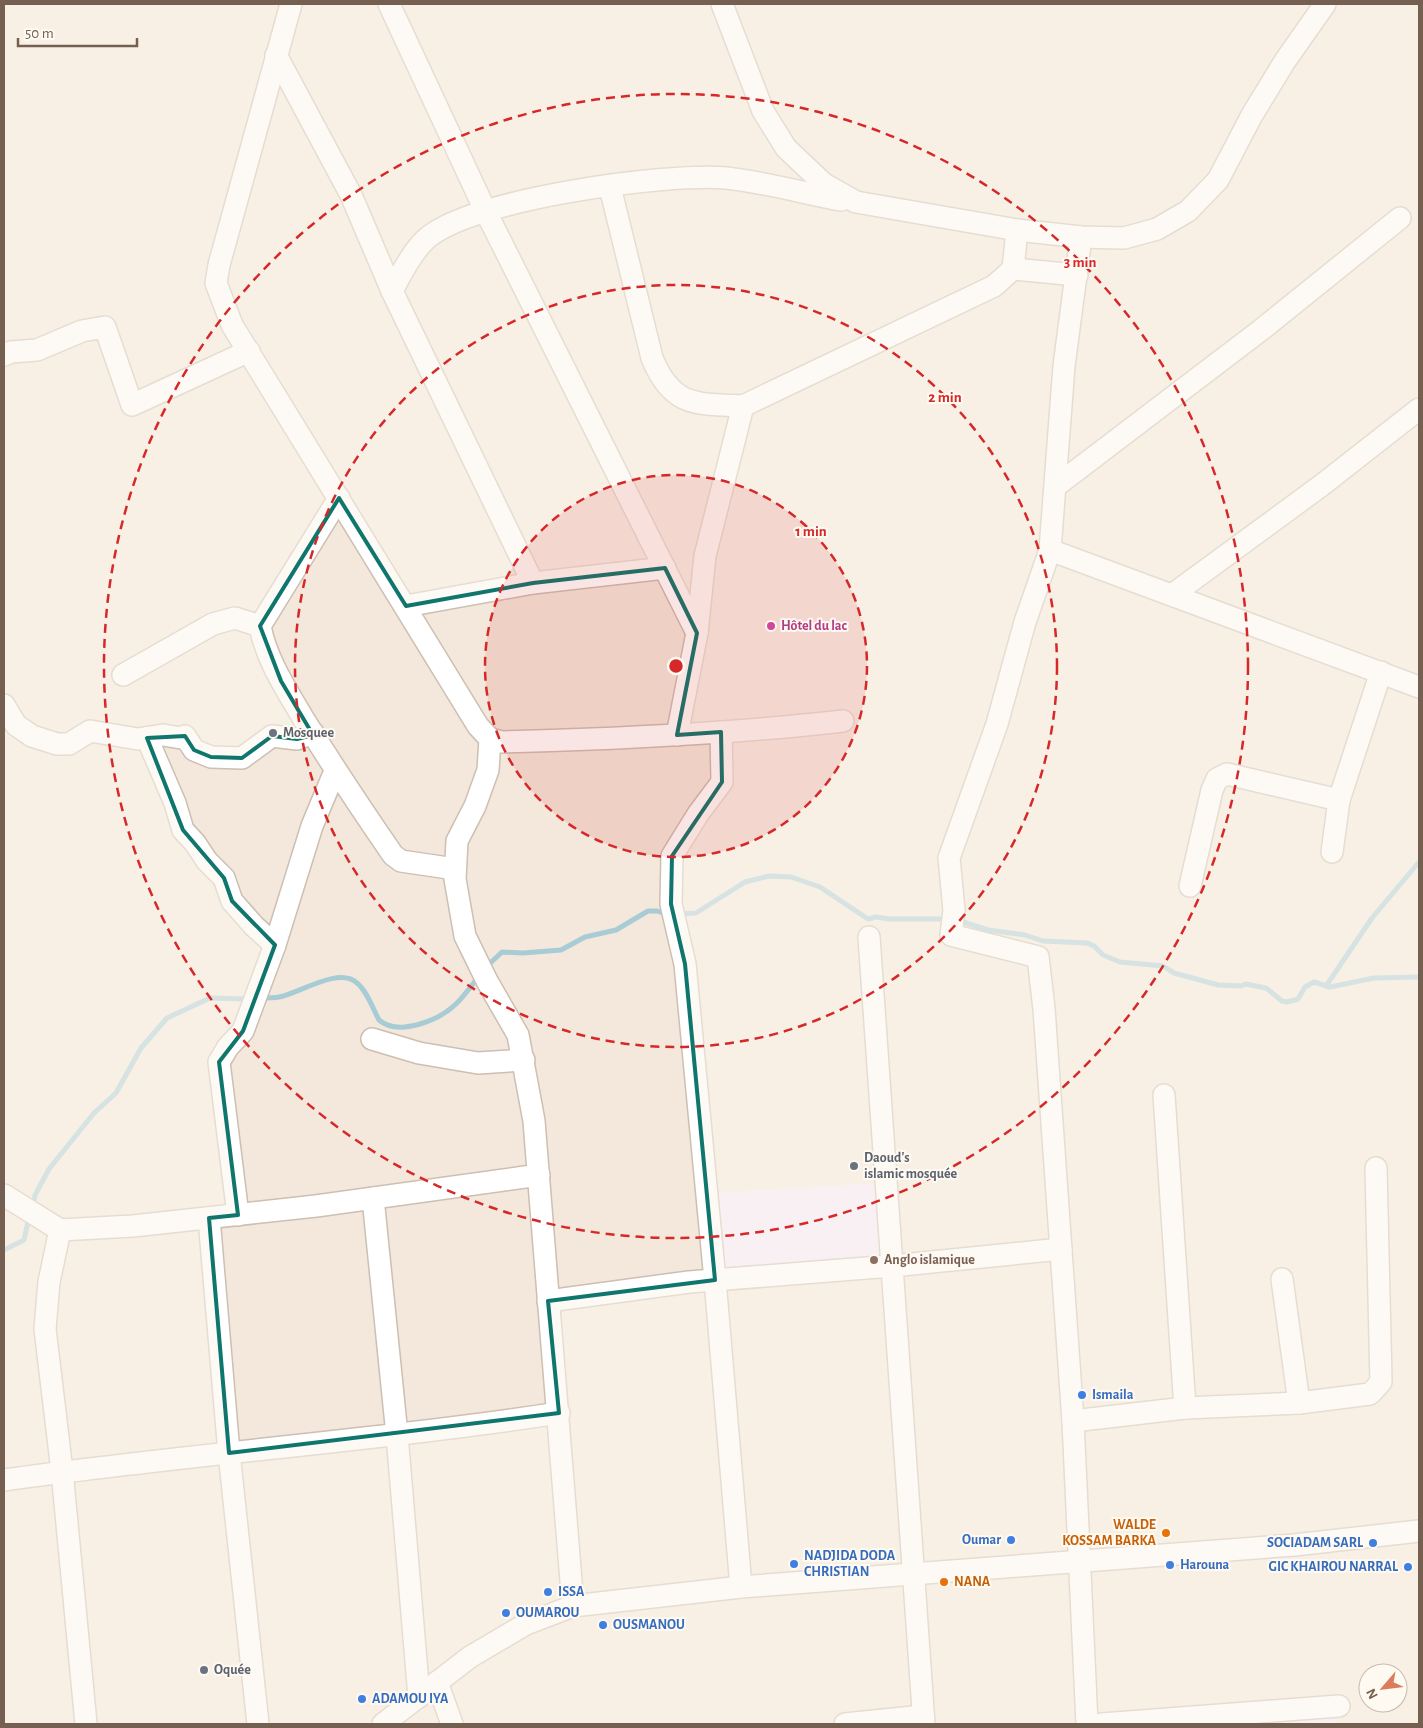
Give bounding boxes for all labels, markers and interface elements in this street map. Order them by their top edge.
scale bar [18,15,136,47]
text: 50 m [25,26,54,41]
text: 3 min [1064,255,1096,270]
text: 2 min [928,390,962,405]
text: 1 min [795,524,827,539]
place label: Hôtel du lac [781,619,848,633]
marker: Hôtel du lac [765,620,777,632]
centre of rings [667,657,685,675]
place label: Mosquee [283,726,334,740]
marker: Mosquee [267,727,279,739]
place label: Daoud's islamic mosquée [864,1151,958,1181]
marker: Daoud's islamic mosquée [848,1160,860,1172]
place label: Anglo islamique [884,1253,975,1267]
marker: Anglo islamique [868,1254,880,1266]
place label: Ismaila [1092,1388,1134,1402]
marker: Ismaila [1076,1389,1088,1401]
place label: WALDE KOSSAM BARKA [1062,1518,1157,1548]
marker: WALDE KOSSAM BARKA [1160,1527,1172,1539]
place label: Oumar [962,1533,1001,1547]
marker: Oumar [1005,1534,1017,1546]
place label: SOCIADAM SARL [1267,1536,1364,1550]
marker: SOCIADAM SARL [1367,1537,1379,1549]
place label: NADJIDA DODA CHRISTIAN [804,1549,896,1579]
marker: NADJIDA DODA CHRISTIAN [788,1558,800,1570]
place label: Harouna [1180,1558,1230,1572]
marker: Harouna [1164,1559,1176,1571]
place label: GIC KHAIROU NARRAL [1269,1560,1399,1574]
marker: GIC KHAIROU NARRAL [1402,1561,1414,1573]
place label: NANA [954,1575,991,1589]
marker: NANA [938,1576,950,1588]
place label: ISSA [558,1585,585,1599]
marker: ISSA [542,1586,554,1598]
place label: OUMAROU [516,1606,580,1620]
marker: OUMAROU [500,1607,512,1619]
place label: OUSMANOU [613,1618,685,1632]
marker: OUSMANOU [597,1619,609,1631]
place label: Oquée [214,1663,251,1677]
north arrow [1358,1663,1408,1713]
marker: Oquée [198,1664,210,1676]
text: N [1364,1686,1381,1701]
place label: ADAMOU IYA [372,1692,449,1706]
marker: ADAMOU IYA [356,1693,368,1705]

